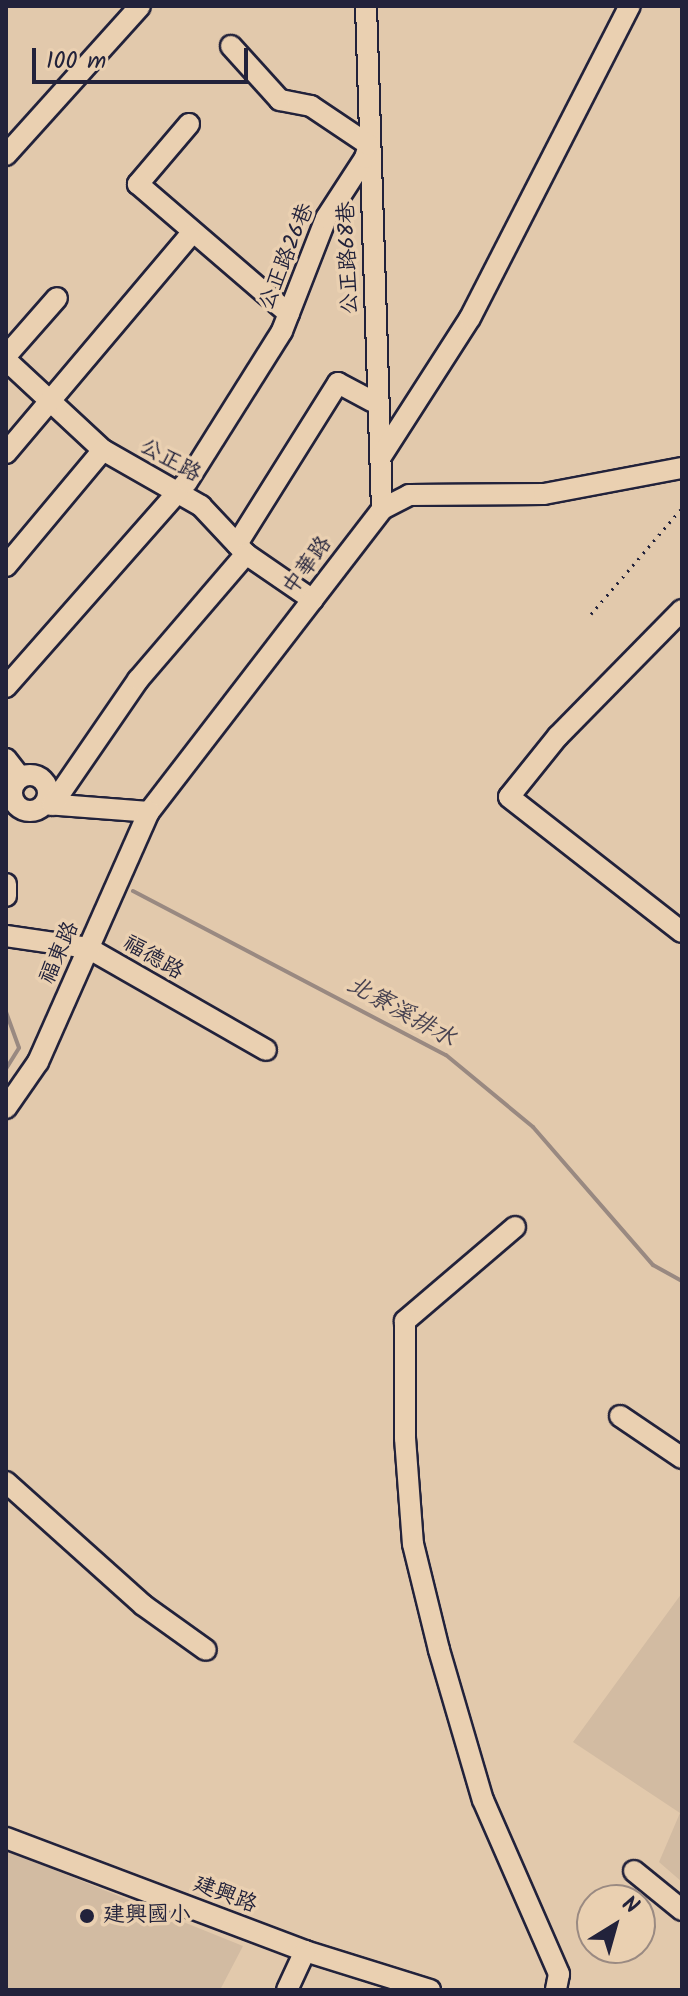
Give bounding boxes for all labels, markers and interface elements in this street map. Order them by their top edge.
scale bar [36,32,252,82]
text: 100 m [46,42,106,81]
street label: 公正路26巷 [254,200,320,314]
street label: 公正路68巷 [334,201,364,315]
street label: 公正路 [135,433,205,489]
street label: 中華路 [278,532,338,600]
street label: 福東路 [35,917,85,989]
street label: 福德路 [118,930,188,986]
water label: 北寮溪排水 [342,970,460,1054]
street label: 建興路 [189,1871,261,1919]
north arrow [576,1884,656,1964]
text: N [613,1888,646,1924]
place label: 建興國小 [103,1903,191,1929]
marker: 建興國小 [78,1907,96,1925]

